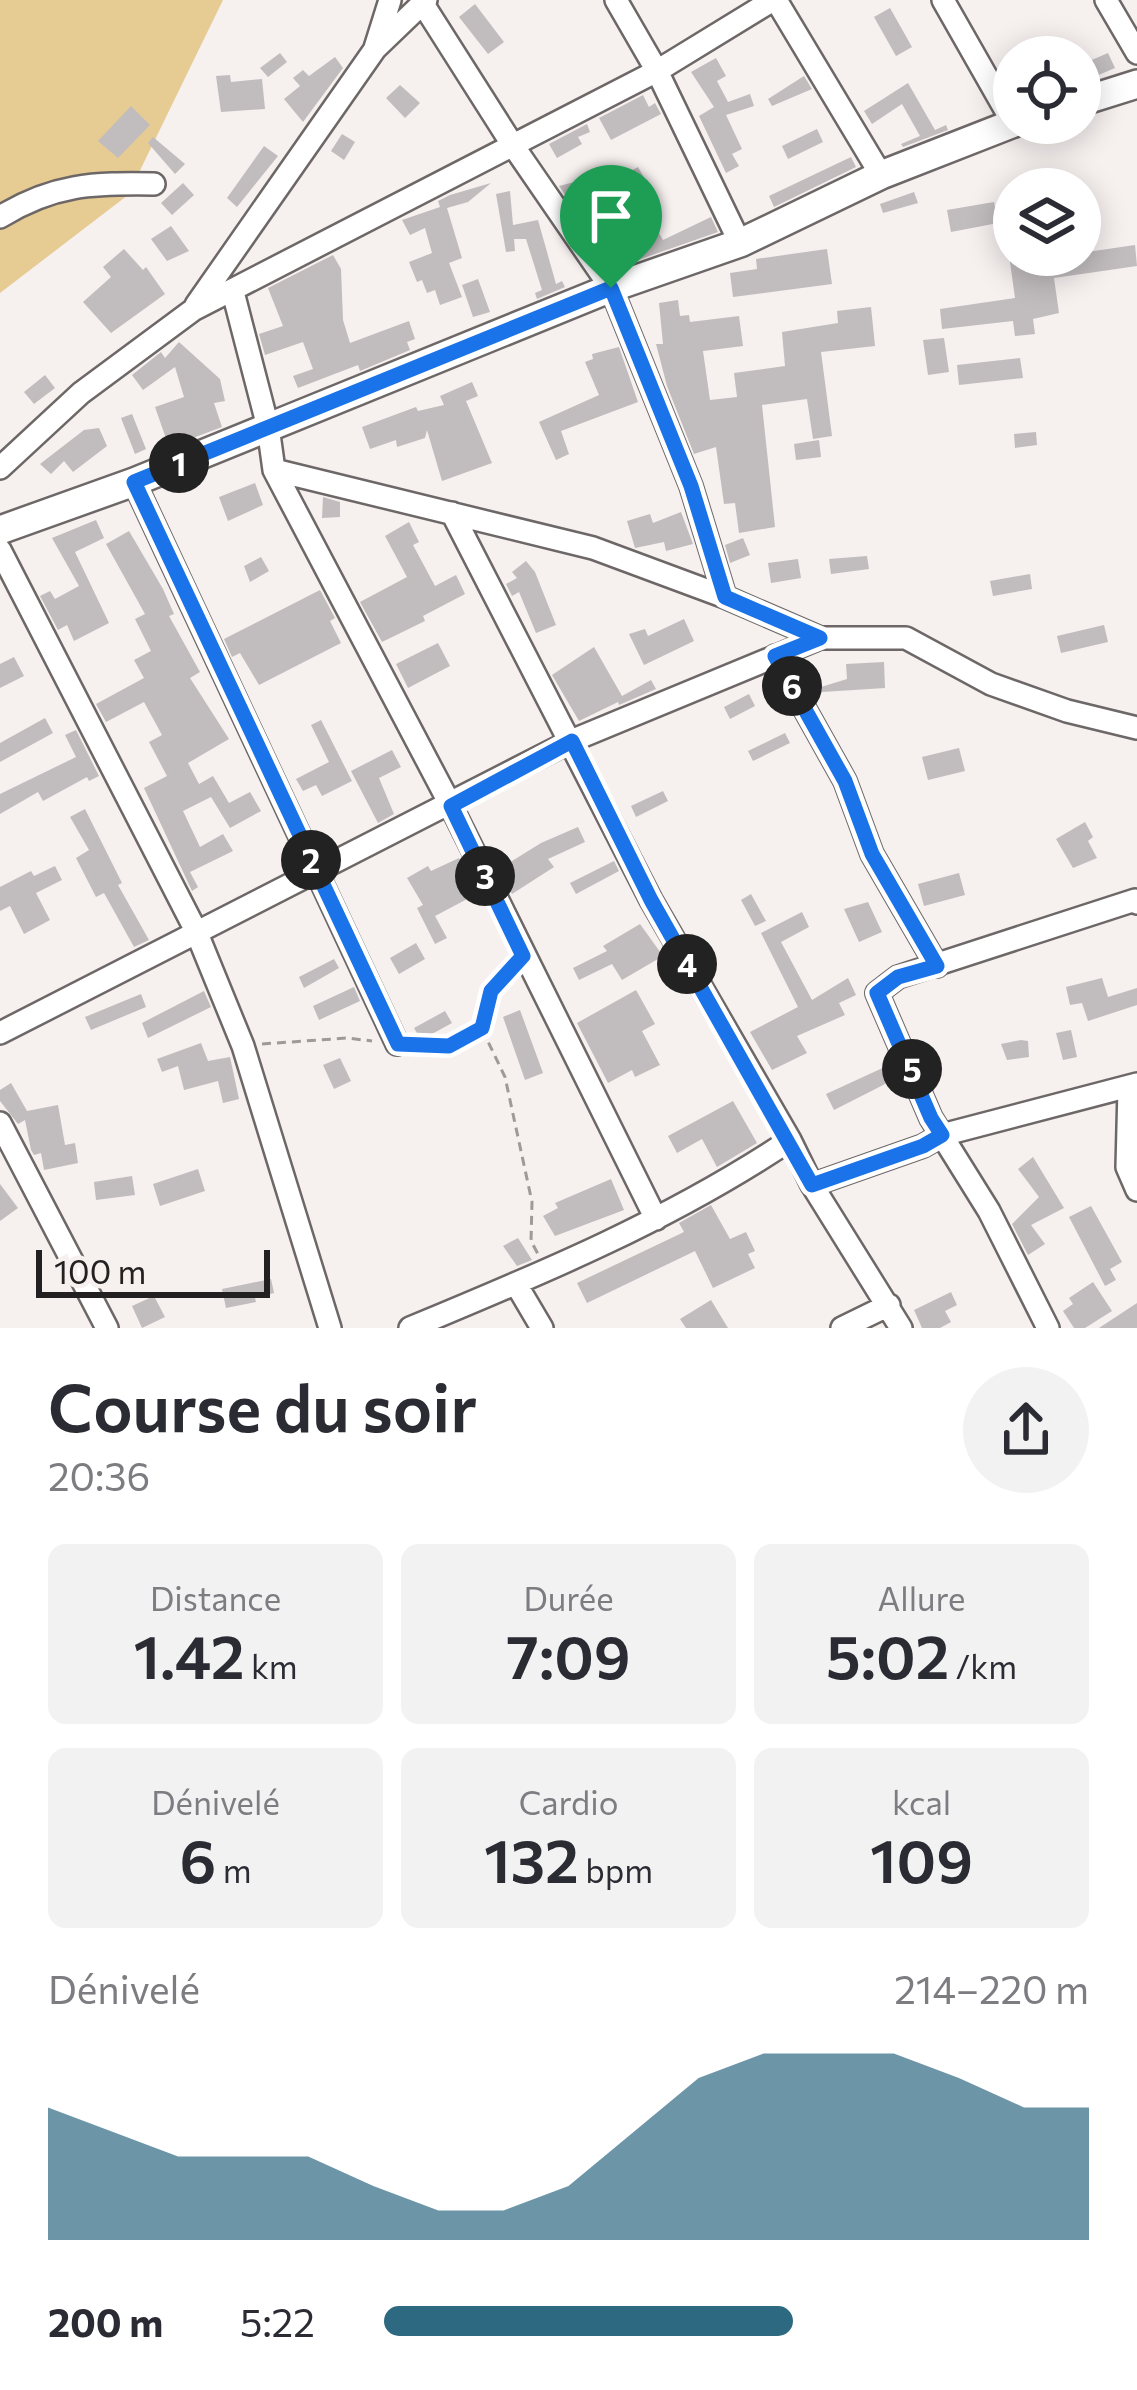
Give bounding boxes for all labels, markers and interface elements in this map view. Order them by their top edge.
map controls [993,36,1101,276]
button: locate [993,36,1101,144]
pin [560,165,662,288]
button: layers [993,168,1101,276]
icon: arrive [578,183,644,249]
pin: 1 [149,433,209,493]
text: 1 [172,442,186,483]
pin: 6 [762,656,822,716]
text: 6 [782,665,802,706]
pin: 2 [281,830,341,890]
text: 2 [302,839,320,880]
pin: 3 [455,846,515,906]
text: 3 [475,855,495,896]
pin: 4 [657,934,717,994]
text: 4 [677,943,697,984]
pin: 5 [882,1039,942,1099]
text: 5 [902,1048,922,1089]
scale bar [36,1244,270,1297]
text: 100 m [54,1250,146,1291]
text: Course du soir [48,1365,477,1446]
button: share [963,1367,1089,1493]
text: 20:36 [48,1451,150,1499]
text: Distance [150,1577,281,1618]
text: Durée [523,1577,614,1618]
text: Allure [878,1577,966,1618]
text: 1.42 [133,1618,245,1691]
text: 7:09 [506,1618,631,1691]
text: 5:02 [826,1618,949,1691]
text: km [245,1645,298,1686]
text: /km [949,1645,1017,1686]
text: Dénivelé [151,1781,280,1822]
text: Cardio [519,1781,618,1822]
text: kcal [892,1781,951,1822]
text: 6 [180,1822,216,1895]
text: 132 [484,1822,579,1895]
text: 109 [870,1822,973,1895]
text: m [216,1849,251,1890]
text: bpm [579,1849,653,1890]
text: Dénivelé [48,1964,200,2012]
text: 214–220 m [894,1964,1089,2012]
text: 200 m [48,2297,163,2345]
text: 5:22 [240,2297,315,2345]

